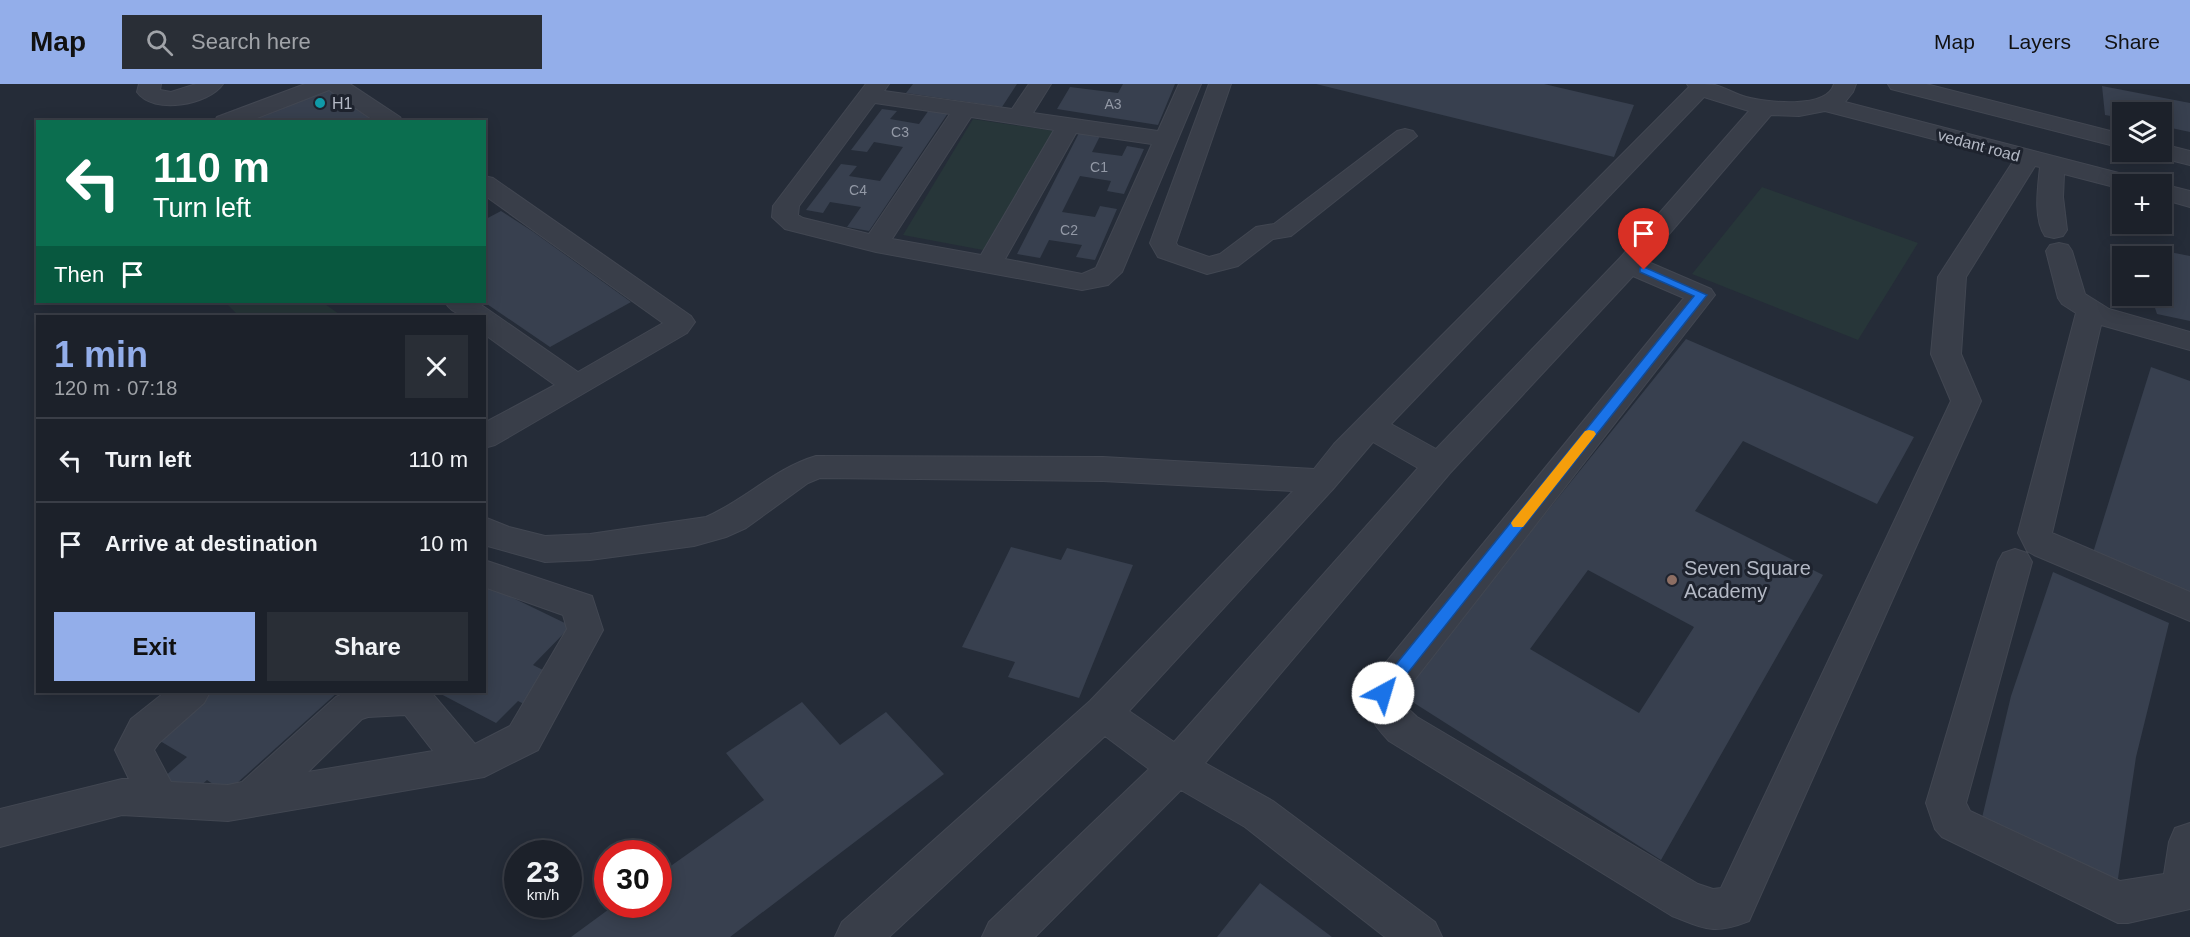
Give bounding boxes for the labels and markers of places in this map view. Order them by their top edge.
place label: H1 [332,95,353,112]
marker: H1 [313,96,327,110]
pin [1618,208,1669,270]
place label: Seven Square Academy [1684,557,1811,602]
marker: Seven Square Academy [1665,573,1679,587]

